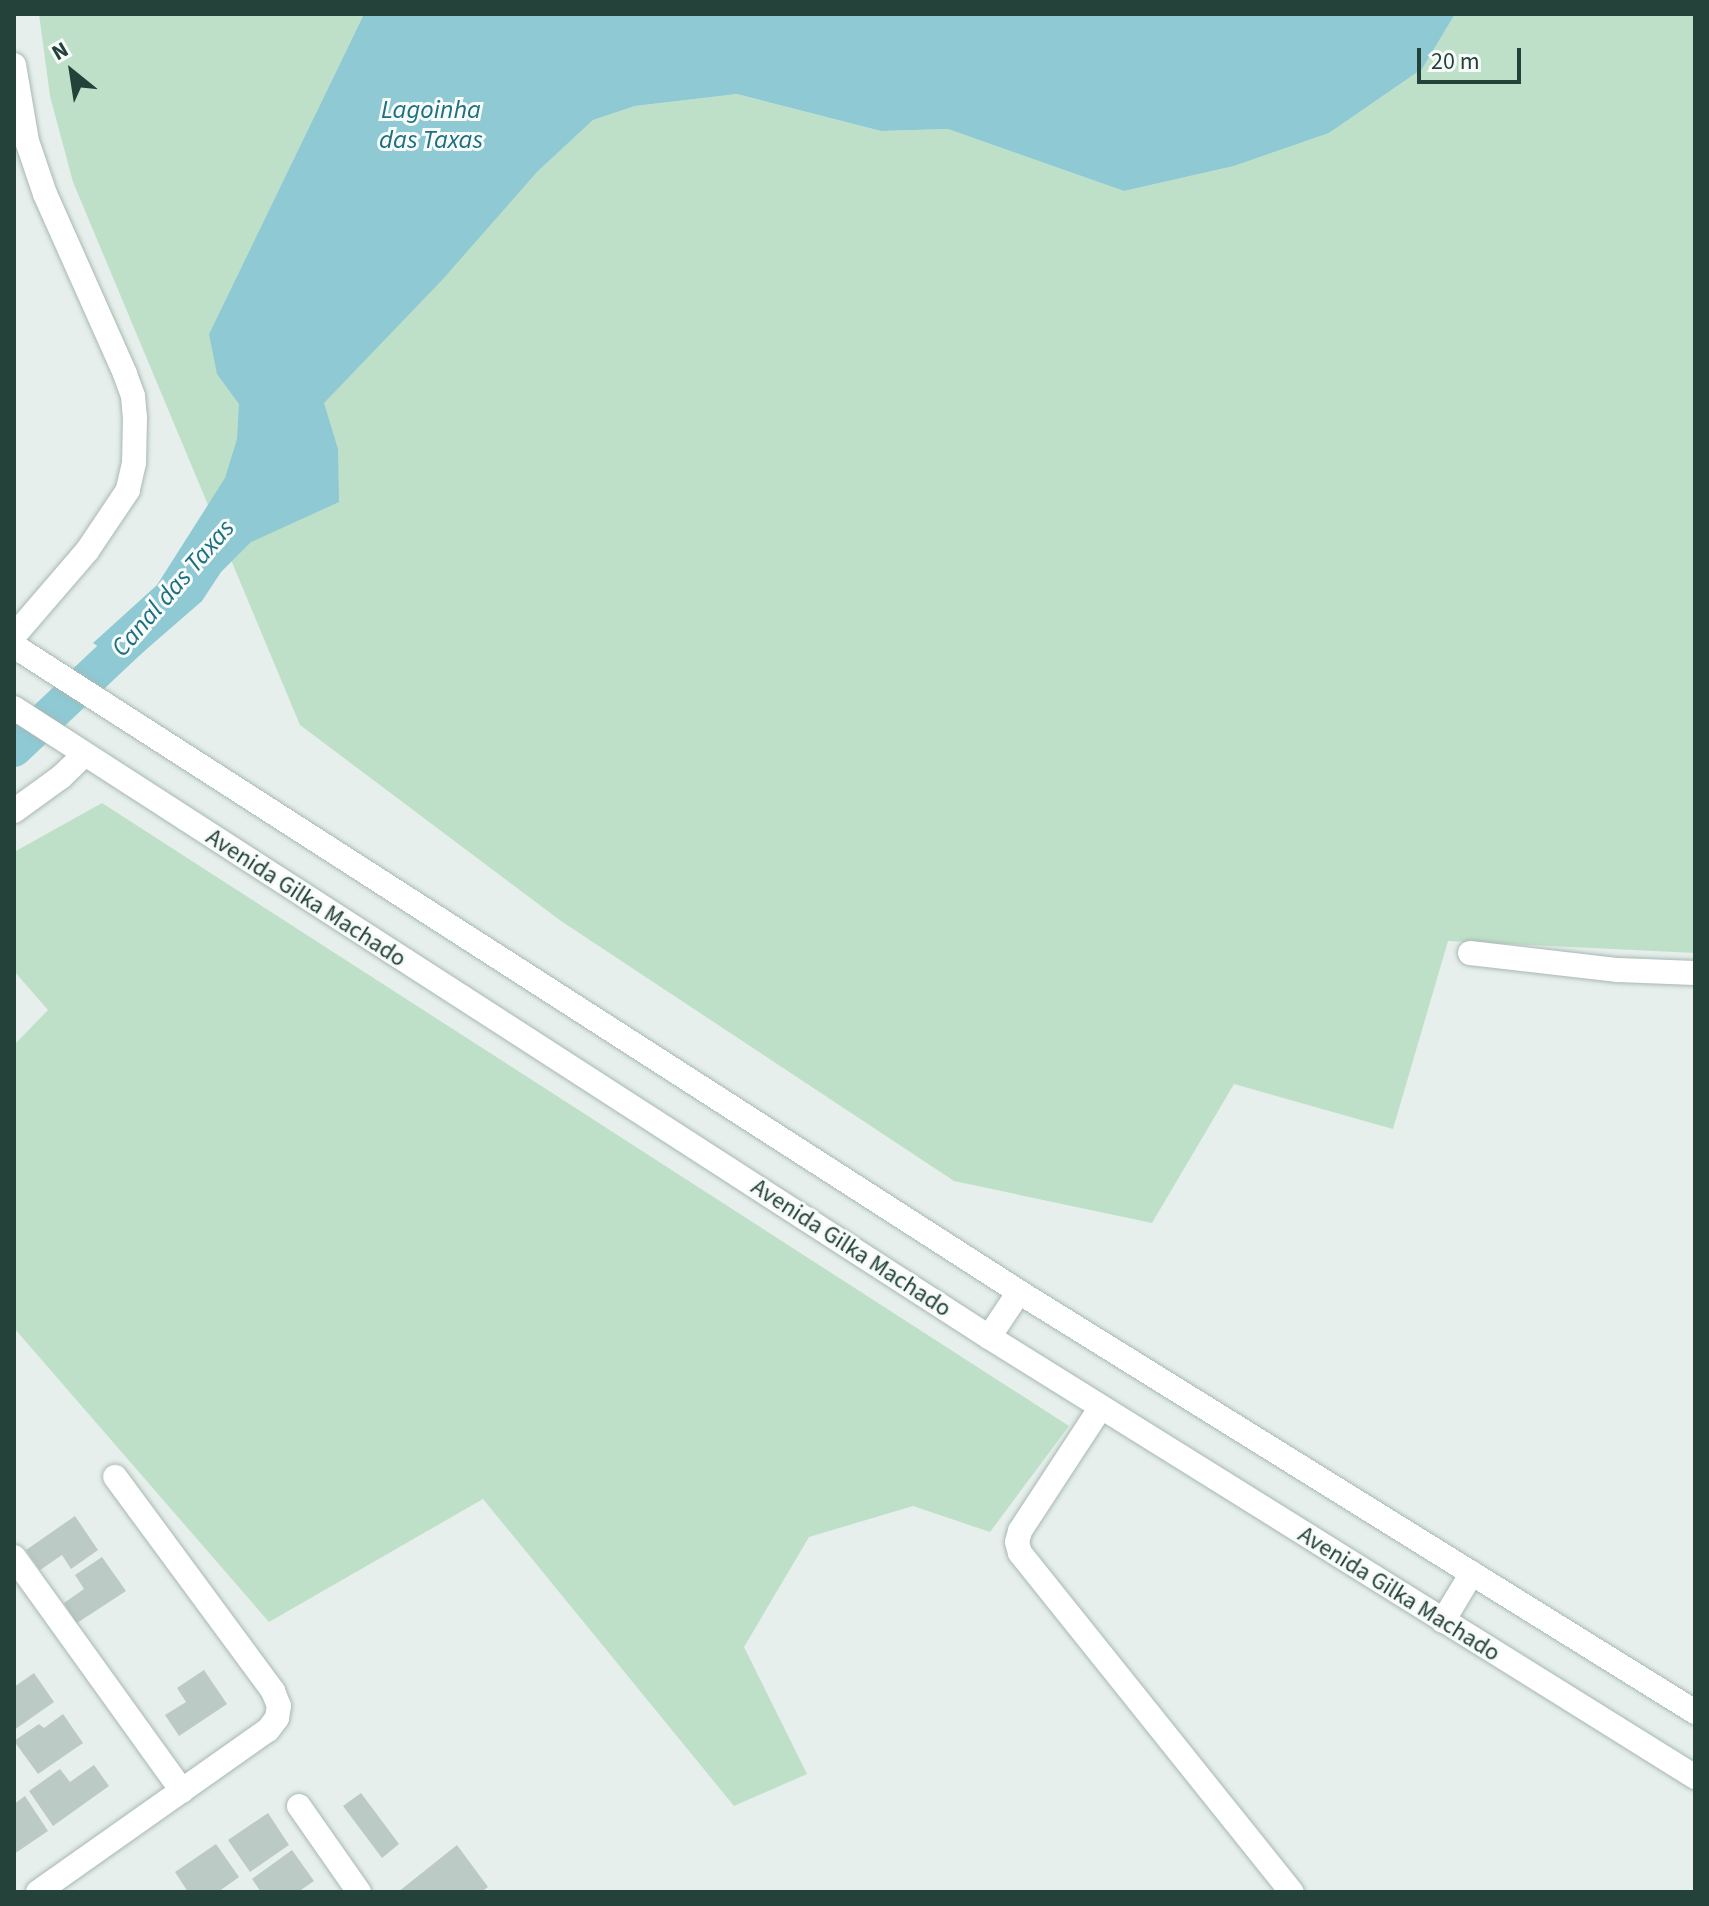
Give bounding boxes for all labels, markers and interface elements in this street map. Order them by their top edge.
north arrow [32,32,112,112]
scale bar [1421,32,1525,82]
text: N [46,34,74,69]
text: 20 m [1431,44,1480,79]
water label: Lagoinha das Taxas [379,94,483,156]
water label: Canal das Taxas [105,513,241,663]
street label: Avenida Gilka Machado [201,823,411,973]
street label: Avenida Gilka Machado [746,1173,956,1323]
street label: Avenida Gilka Machado [1293,1520,1505,1668]

